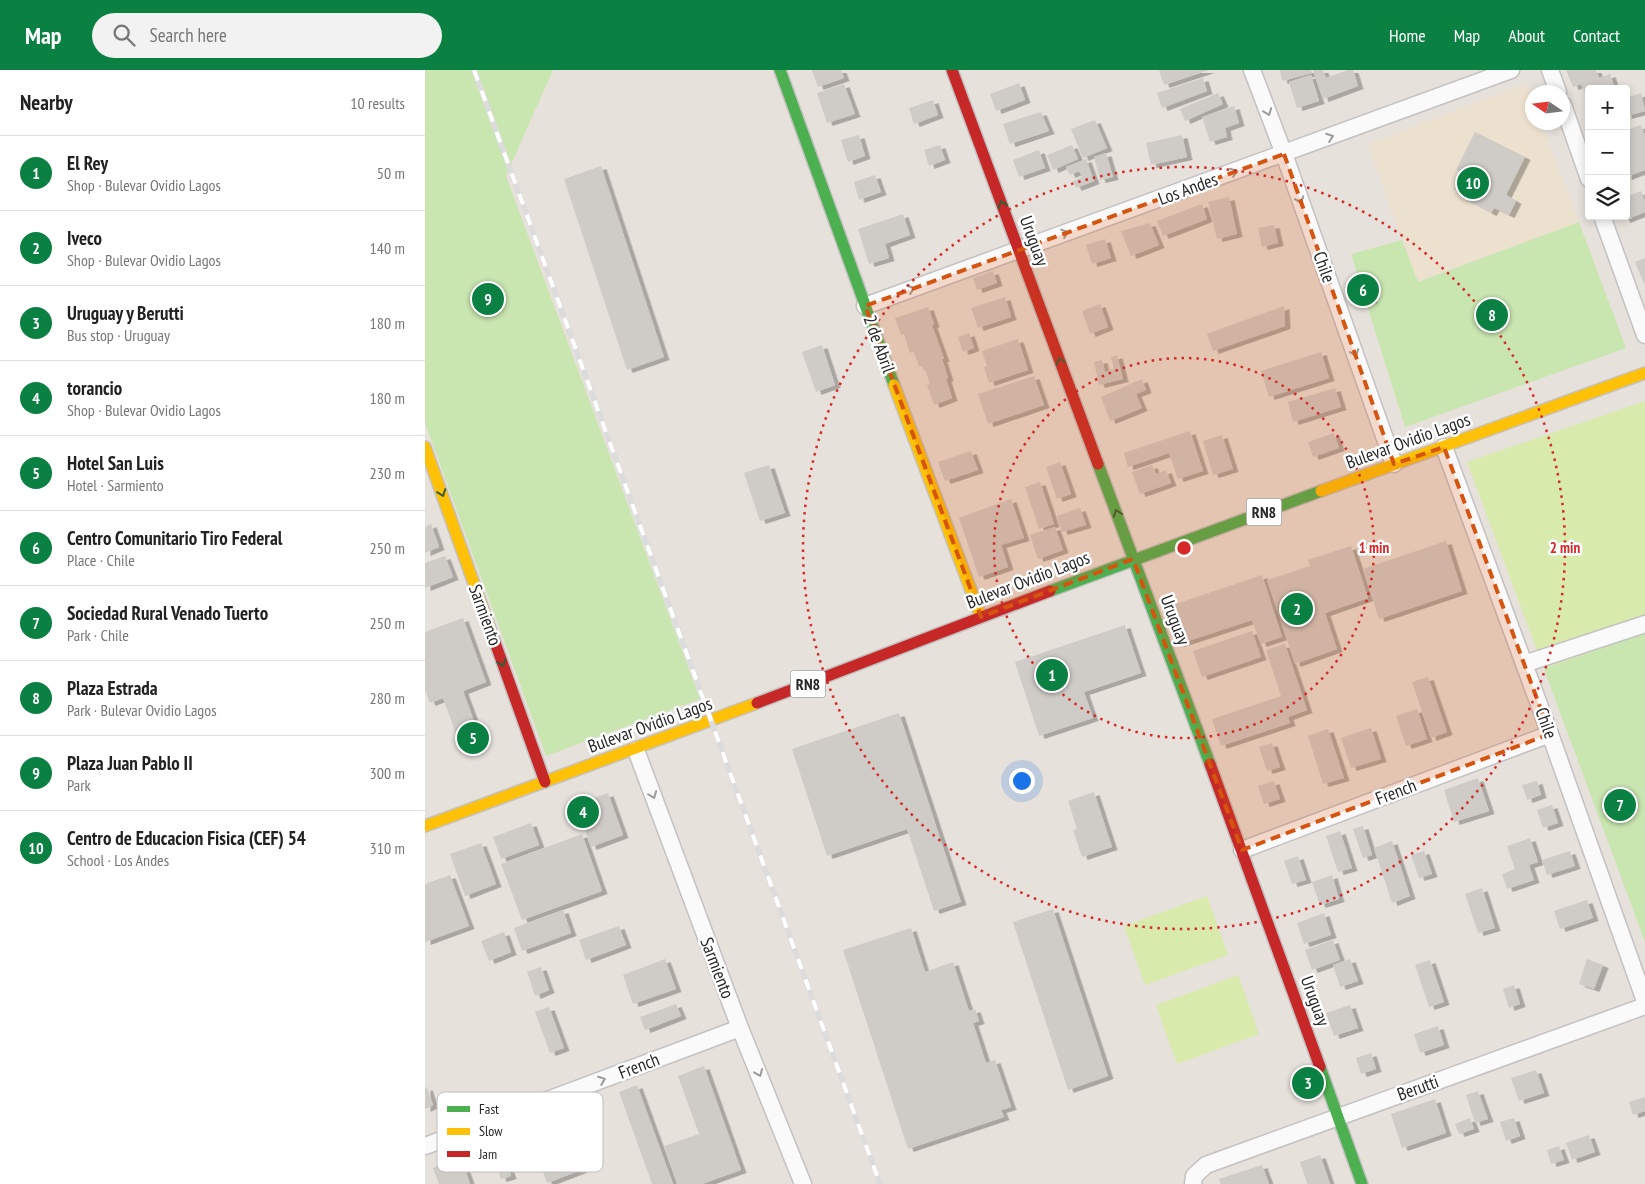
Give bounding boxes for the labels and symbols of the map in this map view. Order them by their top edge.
north arrow [1525,85,1570,130]
one-way arrow [1262,107,1272,116]
one-way arrow [1325,133,1334,143]
pin: 10 [1457,164,1489,202]
street label: Los Andes [1155,167,1221,210]
one-way arrow [1229,168,1238,178]
one-way arrow [1294,195,1304,204]
one-way arrow [998,200,1008,208]
street label: Uruguay [1015,213,1054,269]
one-way arrow [1060,229,1068,239]
street label: Chile [1308,248,1341,286]
pin: 6 [1347,271,1379,309]
pin: 9 [472,280,504,318]
one-way arrow [906,285,914,295]
pin: 8 [1476,296,1508,334]
street label: 2 de Abril [858,312,901,377]
one-way arrow [1349,348,1359,357]
one-way arrow [1056,357,1066,366]
street label: Bulevar Ovidio Lagos [1343,407,1473,474]
one-way arrow [436,489,446,497]
road number: RN8 [1247,498,1281,526]
one-way arrow [1112,510,1122,518]
text: 1 min [1359,538,1389,557]
text: 2 min [1550,538,1580,557]
centre of rings [1175,539,1193,557]
street label: Bulevar Ovidio Lagos [963,545,1093,614]
street label: Sarmiento [464,581,507,649]
pin: 2 [1281,590,1313,628]
street label: Uruguay [1155,592,1196,648]
pin: 1 [1036,656,1068,694]
one-way arrow [497,658,507,666]
road number: RN8 [791,670,825,698]
street label: Bulevar Ovidio Lagos [585,691,715,758]
street label: Chile [1530,704,1563,742]
pin: 5 [457,719,489,757]
your location [1009,768,1035,794]
street label: French [1372,773,1420,810]
pin: 7 [1604,786,1636,824]
one-way arrow [647,790,657,799]
pin: 4 [567,793,599,831]
street label: Sarmiento [695,934,740,1002]
street label: Uruguay [1296,973,1335,1029]
street label: French [615,1047,663,1084]
pin: 3 [1292,1064,1324,1102]
one-way arrow [752,1068,763,1077]
street label: Berutti [1394,1069,1442,1106]
one-way arrow [597,1076,606,1086]
legend [437,1092,603,1172]
text: Fast [479,1100,499,1118]
text: Slow [479,1122,503,1140]
text: Jam [478,1145,497,1163]

